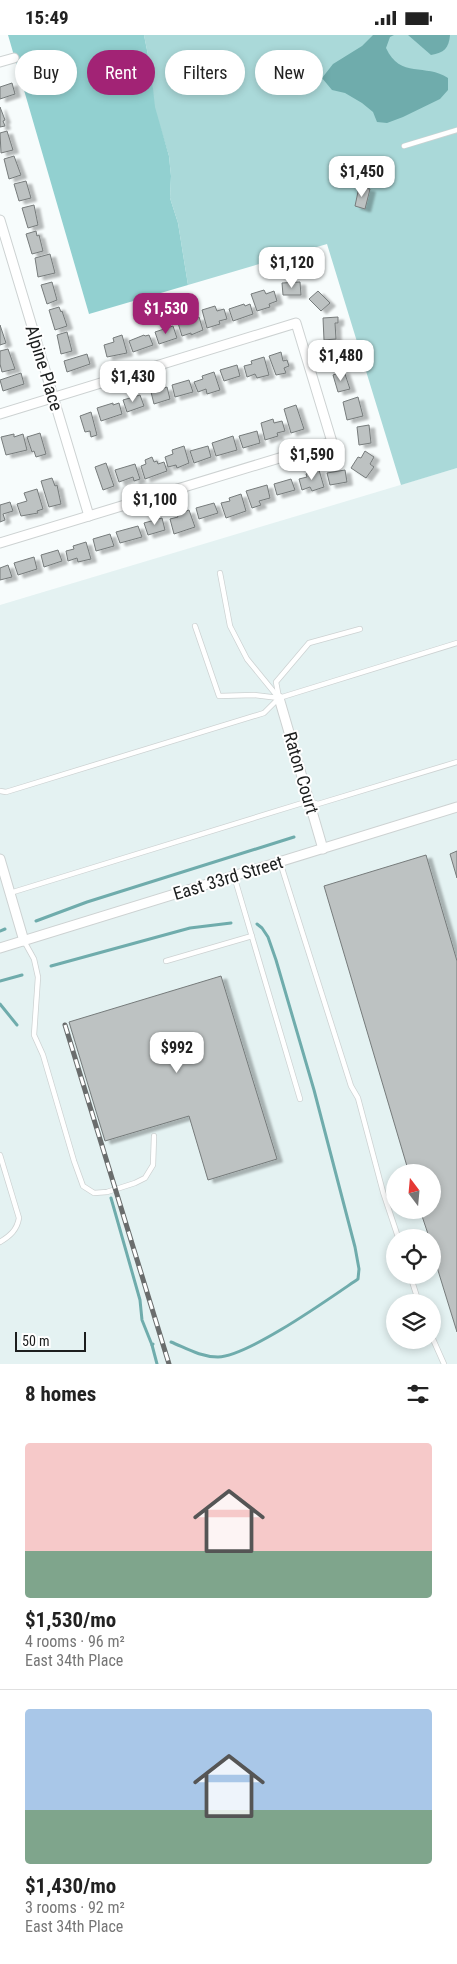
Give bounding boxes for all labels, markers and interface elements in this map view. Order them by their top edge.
text: 15:49 [25,6,69,29]
chip: Buy [15,50,77,95]
chip: Rent [87,50,155,95]
chip: Filters [165,50,245,95]
chip: New [255,50,323,95]
pin: $1,450 [321,155,403,198]
text: $1,450 [340,162,384,181]
pin: $1,120 [251,247,333,289]
text: $1,120 [270,253,314,272]
pin: $1,530 [125,293,207,335]
text: $1,530 [144,299,188,318]
street label: Alpine Place [22,323,67,413]
pin: $1,480 [300,339,382,382]
text: $1,480 [319,346,363,365]
pin: $1,430 [92,361,174,403]
text: $1,430 [111,367,155,386]
pin: $1,590 [271,439,353,481]
text: $1,590 [290,445,334,464]
pin: $1,100 [114,483,196,526]
text: $1,100 [133,490,177,509]
street label: Raton Court [280,729,323,816]
street label: East 33rd Street [170,851,285,904]
pin: $992 [147,1031,207,1074]
text: $992 [161,1038,193,1057]
north arrow [386,1164,441,1219]
map controls [386,1164,441,1349]
button: locate [386,1229,441,1284]
button: layers [386,1294,441,1349]
scale bar [15,1329,86,1352]
text: 50 m [22,1333,50,1349]
icon: filters [404,1380,432,1408]
text: 8 homes [25,1382,96,1406]
icon: home [184,1476,274,1566]
text: $1,530/mo [25,1608,116,1632]
text: 4 rooms · 96 m² [25,1632,125,1651]
text: East 34th Place [25,1651,123,1670]
icon: home [184,1741,274,1831]
text: $1,430/mo [25,1874,116,1898]
text: 3 rooms · 92 m² [25,1898,125,1917]
text: East 34th Place [25,1917,123,1936]

